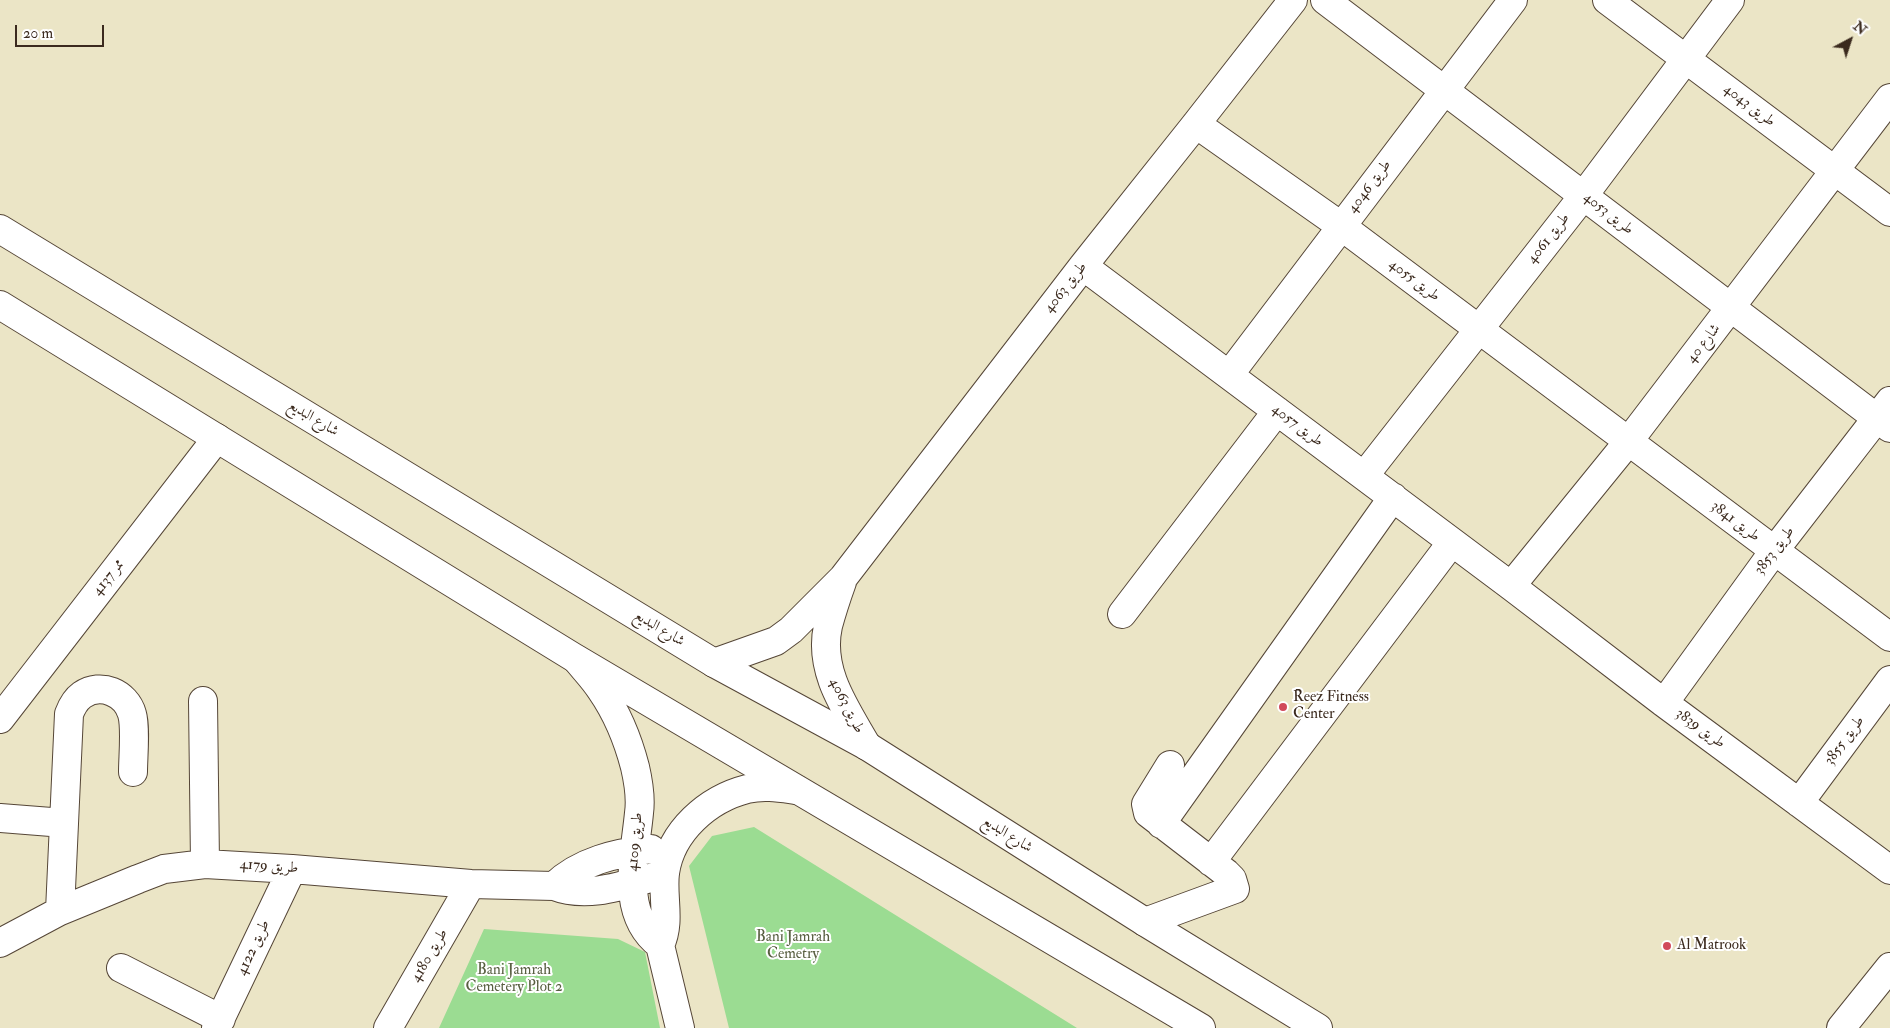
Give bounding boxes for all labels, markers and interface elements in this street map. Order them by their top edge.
scale bar [18,15,106,47]
north arrow [1825,15,1875,65]
text: N [1850,18,1870,39]
text: 20 m [23,24,53,43]
street label: طريق 4043 [1720,81,1778,131]
street label: طريق 4046 [1344,157,1396,217]
street label: طريق 4053 [1579,189,1637,239]
street label: طريق 4061 [1524,210,1574,268]
street label: طريق 4055 [1385,256,1443,306]
street label: طريق 4063 [1041,259,1091,317]
street label: شارع 40 [1683,321,1725,367]
street label: شارع البديع [284,397,342,441]
street label: طريق 4057 [1268,401,1326,451]
street label: طريق 3841 [1707,498,1763,546]
street label: طريق 3853 [1751,523,1799,579]
street label: ممر 4137 [89,556,129,600]
street label: شارع البديع [630,607,688,651]
street label: طريق 4063 [824,675,868,737]
place label: Reez Fitness Center [1293,689,1369,724]
marker: Reez Fitness Center [1277,701,1289,713]
street label: طريق 3839 [1672,705,1728,753]
street label: طريق 3855 [1821,713,1869,769]
street label: طريق 4109 [624,812,648,872]
street label: شارع البديع [978,813,1036,857]
street label: طريق 4179 [239,856,299,878]
street label: طريق 4122 [233,917,275,979]
street label: طريق 4180 [408,926,452,986]
park label: Bani Jamrah Cemetry [756,929,830,964]
place label: Al Matrook [1677,937,1746,955]
marker: Al Matrook [1661,940,1673,952]
park label: Bani Jamrah Cemetery Plot 2 [466,962,562,997]

